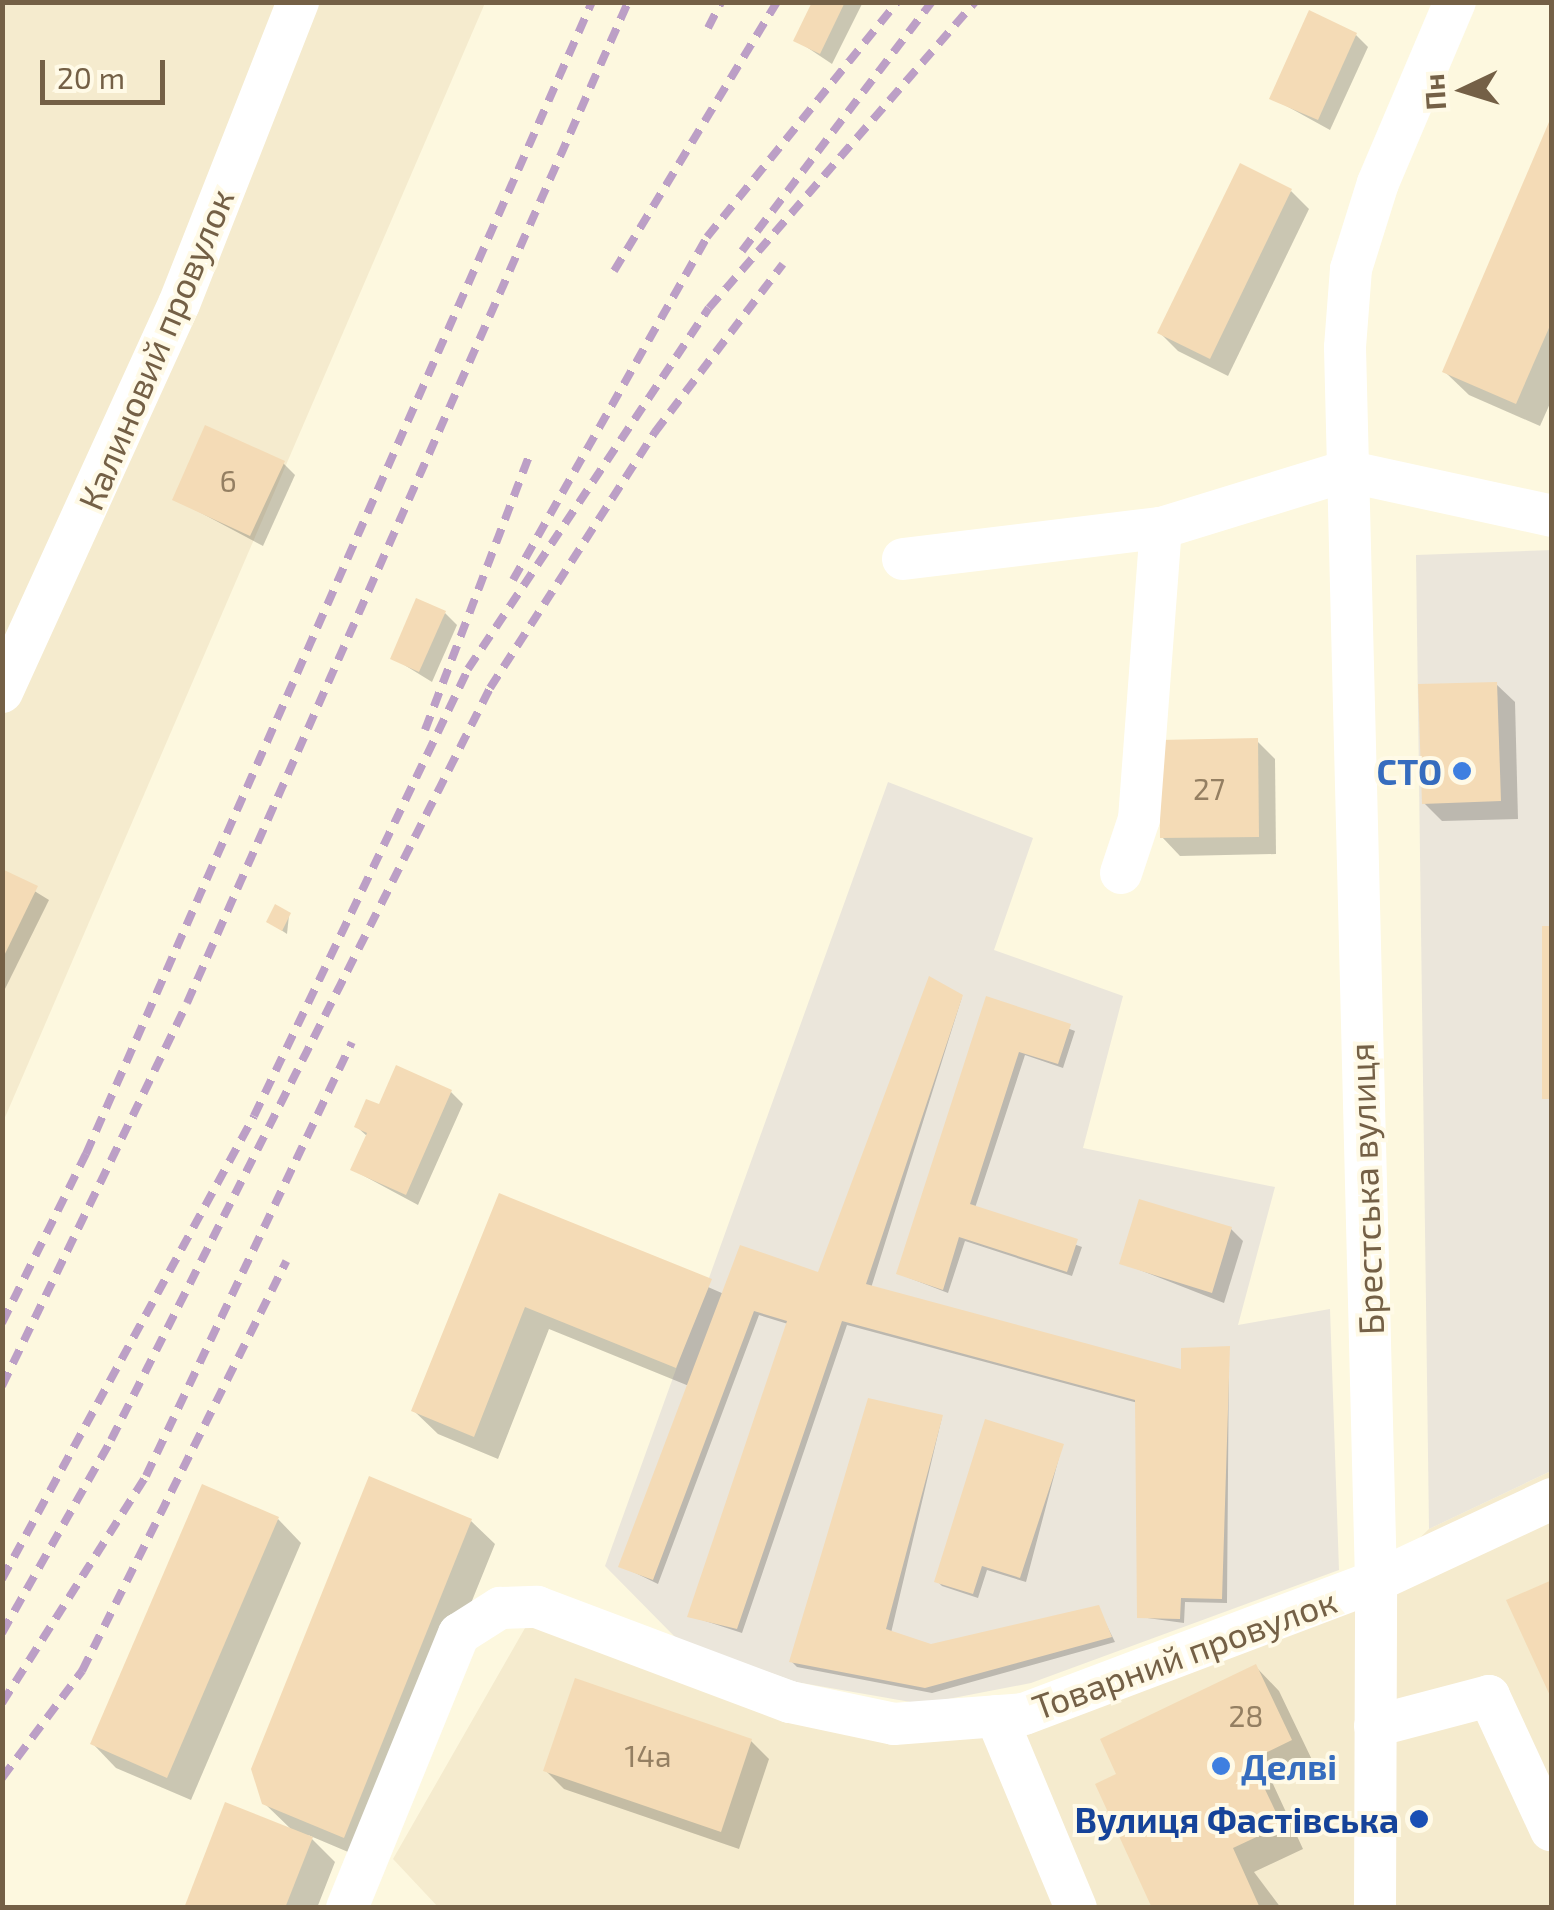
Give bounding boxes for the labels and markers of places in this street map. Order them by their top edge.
place label: СТО [1377,750,1442,792]
marker: СТО [1451,760,1473,782]
place label: Делві [1241,1745,1337,1787]
marker: Делві [1210,1755,1232,1777]
place label: Вулиця Фастівська [1074,1798,1399,1840]
marker: Вулиця Фастівська [1408,1808,1430,1830]

